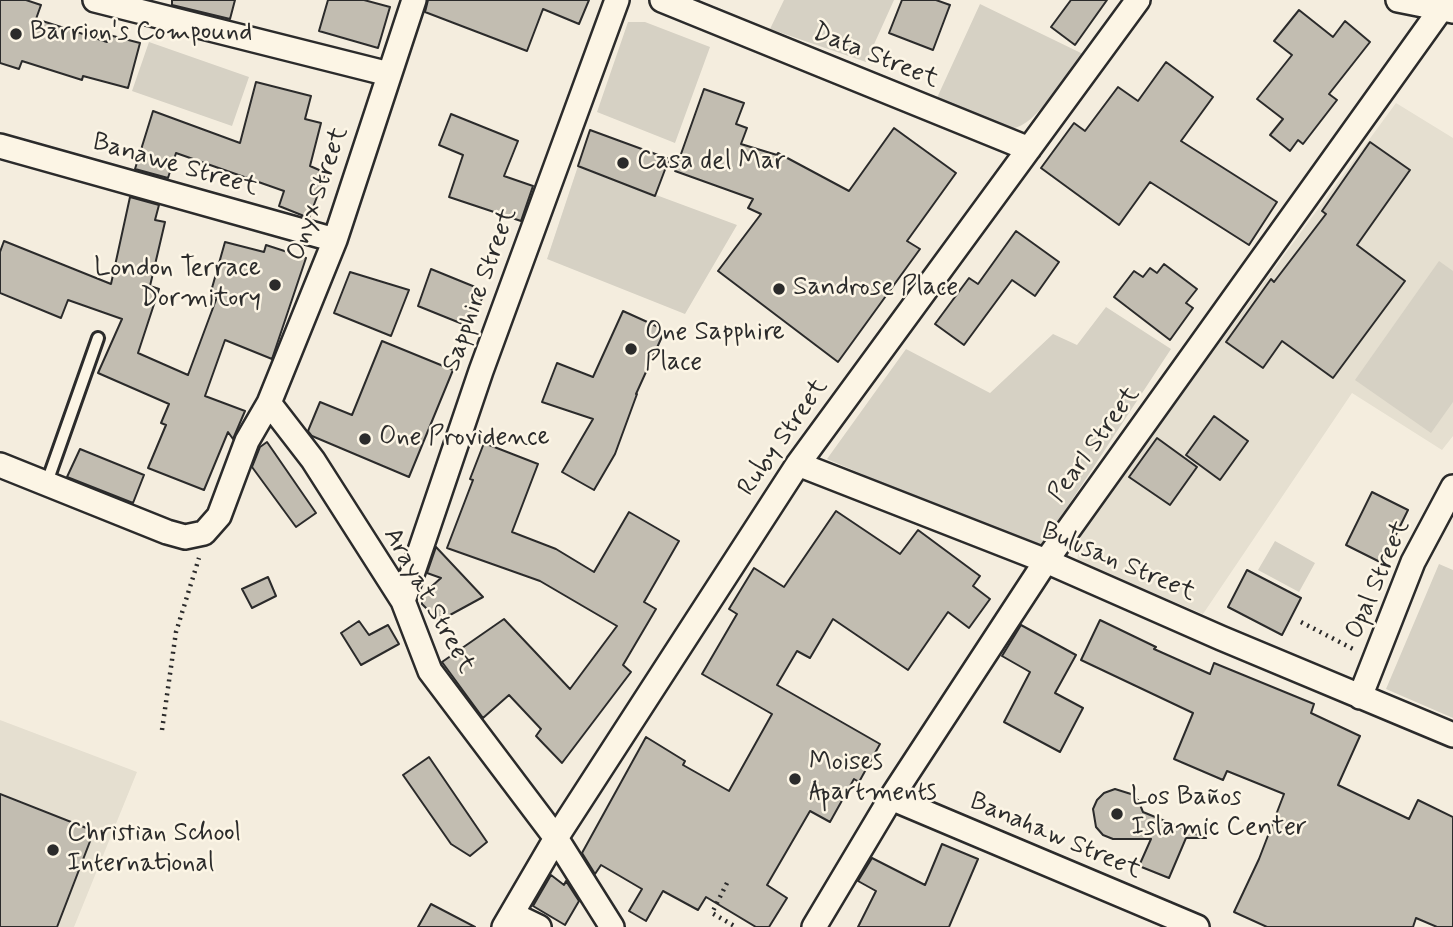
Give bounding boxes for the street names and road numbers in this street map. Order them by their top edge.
street label: Data Street [807,18,943,96]
street label: Onyx Street [282,123,356,265]
street label: Banawe Street [89,127,261,205]
street label: Sapphire Street [437,204,525,376]
street label: Ruby Street [732,373,836,503]
street label: Pearl Street [1042,381,1148,509]
street label: Opal Street [1340,516,1418,644]
street label: Bulusan Street [1036,517,1200,609]
street label: Arayat Street [375,523,481,679]
street label: Banahaw Street [965,787,1145,887]

